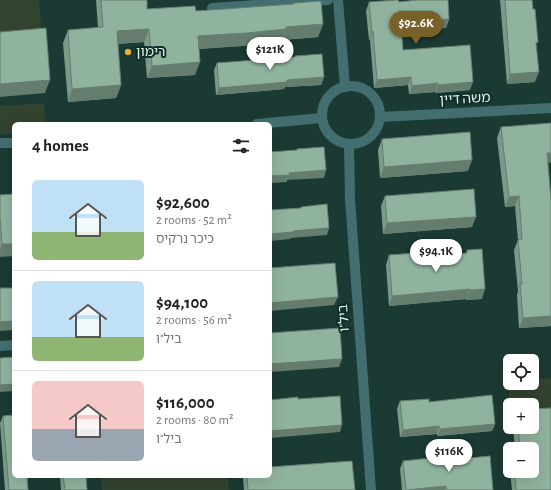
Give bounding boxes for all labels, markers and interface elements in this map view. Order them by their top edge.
pin: $92.6K [383,11,449,45]
text: $92.6K [398,17,434,30]
pin: $121K [242,37,298,71]
text: $121K [256,43,284,56]
place label: רימון [136,45,165,59]
marker: רימון [123,47,133,57]
street label: משה דיין [439,91,491,107]
icon: filters [230,135,252,157]
text: 4 homes [32,137,89,154]
text: $92,600 [156,194,210,211]
icon: home [64,196,112,244]
text: 2 rooms · 52 m² [156,214,232,227]
text: כיכר נרקיס [156,233,214,246]
pin: $94.1K [403,239,469,273]
text: $94.1K [419,245,453,258]
text: $94,100 [156,294,208,311]
icon: home [64,297,112,345]
street label: ביל"ו [336,304,352,332]
text: 2 rooms · 56 m² [156,314,232,327]
text: ביל"ו [156,333,182,346]
map controls [503,354,539,478]
button: locate [503,354,539,390]
text: $116,000 [156,394,215,411]
icon: home [64,397,112,445]
button: + [503,398,539,434]
text: 2 rooms · 80 m² [156,414,233,427]
text: ביל"ו [156,433,182,446]
pin: $116K [421,439,477,473]
button: − [503,442,539,478]
text: $116K [434,445,464,458]

